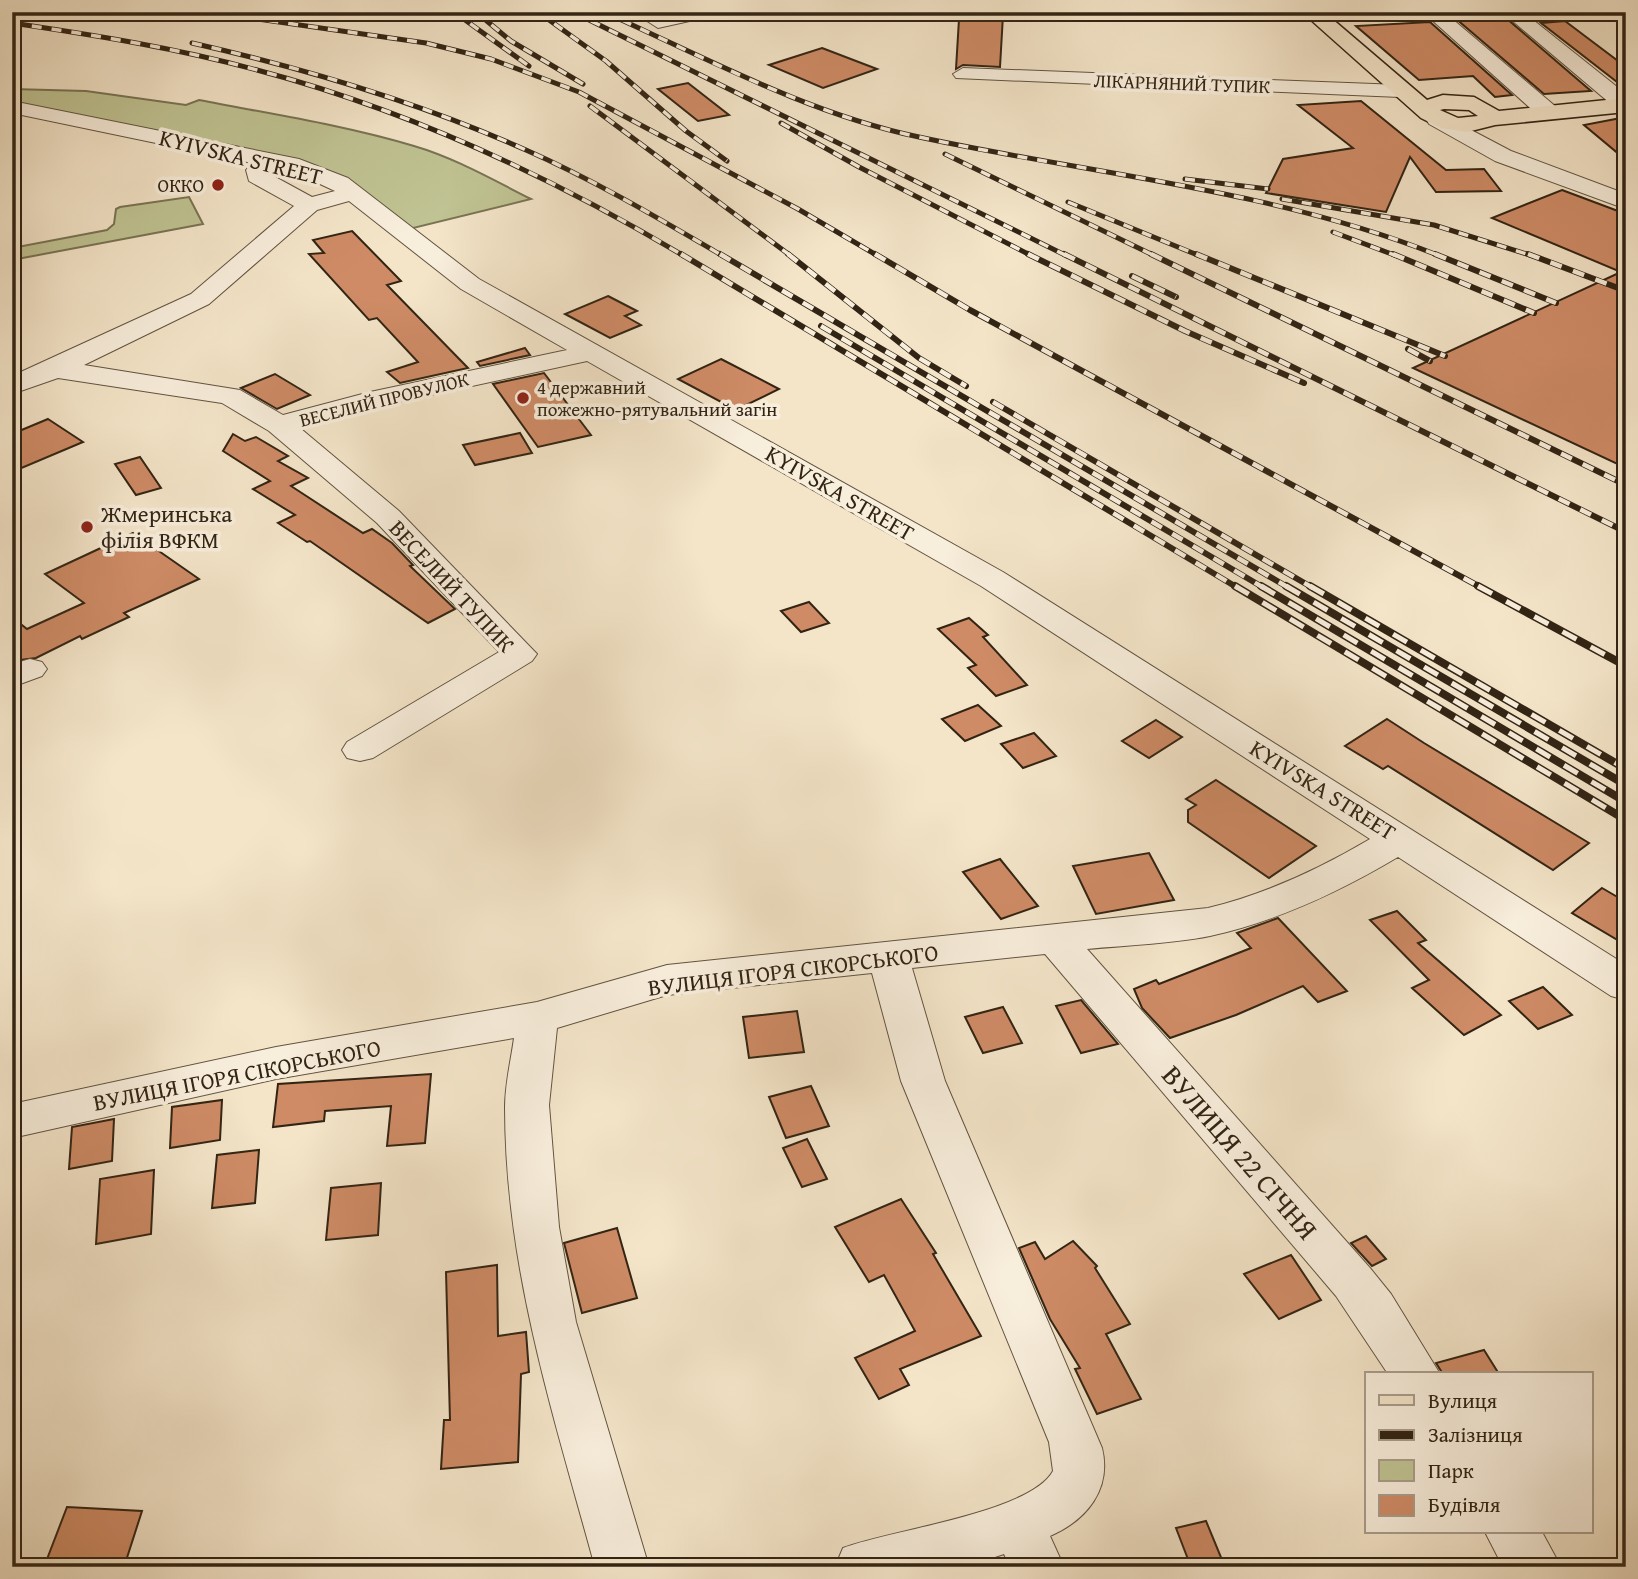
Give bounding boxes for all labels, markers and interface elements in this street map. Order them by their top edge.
street label: ЛІКАРНЯНИЙ ТУПИК [1093,66,1271,100]
street label: KYIVSKA STREET [156,120,326,193]
place label: ОККО [158,171,204,199]
marker: ОККО [210,177,226,193]
street label: ВЕСЕЛИЙ ПРОВУЛОК [296,364,472,434]
place label: 4 державний пожежно-рятувальний загін [537,373,777,423]
marker: 4 державний пожежно-рятувальний загін [515,390,531,406]
street label: KYIVSKA STREET [760,437,921,549]
place label: Жмеринська філія ВФКМ [100,497,232,556]
street label: ВЕСЕЛИЙ ТУПИК [382,512,523,659]
marker: Жмеринська філія ВФКМ [79,519,95,535]
street label: KYIVSKA STREET [1244,731,1403,848]
street label: ВУЛИЦЯ ІГОРЯ СІКОРСЬКОГО [646,935,940,1004]
street label: ВУЛИЦЯ ІГОРЯ СІКОРСЬКОГО [90,1030,383,1119]
street label: ВУЛИЦЯ 22 СІЧНЯ [1153,1055,1328,1248]
legend [1365,1372,1592,1534]
text: Вулиця [1428,1385,1498,1416]
text: Залізниця [1428,1419,1523,1450]
text: Парк [1428,1455,1474,1486]
text: Будівля [1428,1489,1501,1520]

